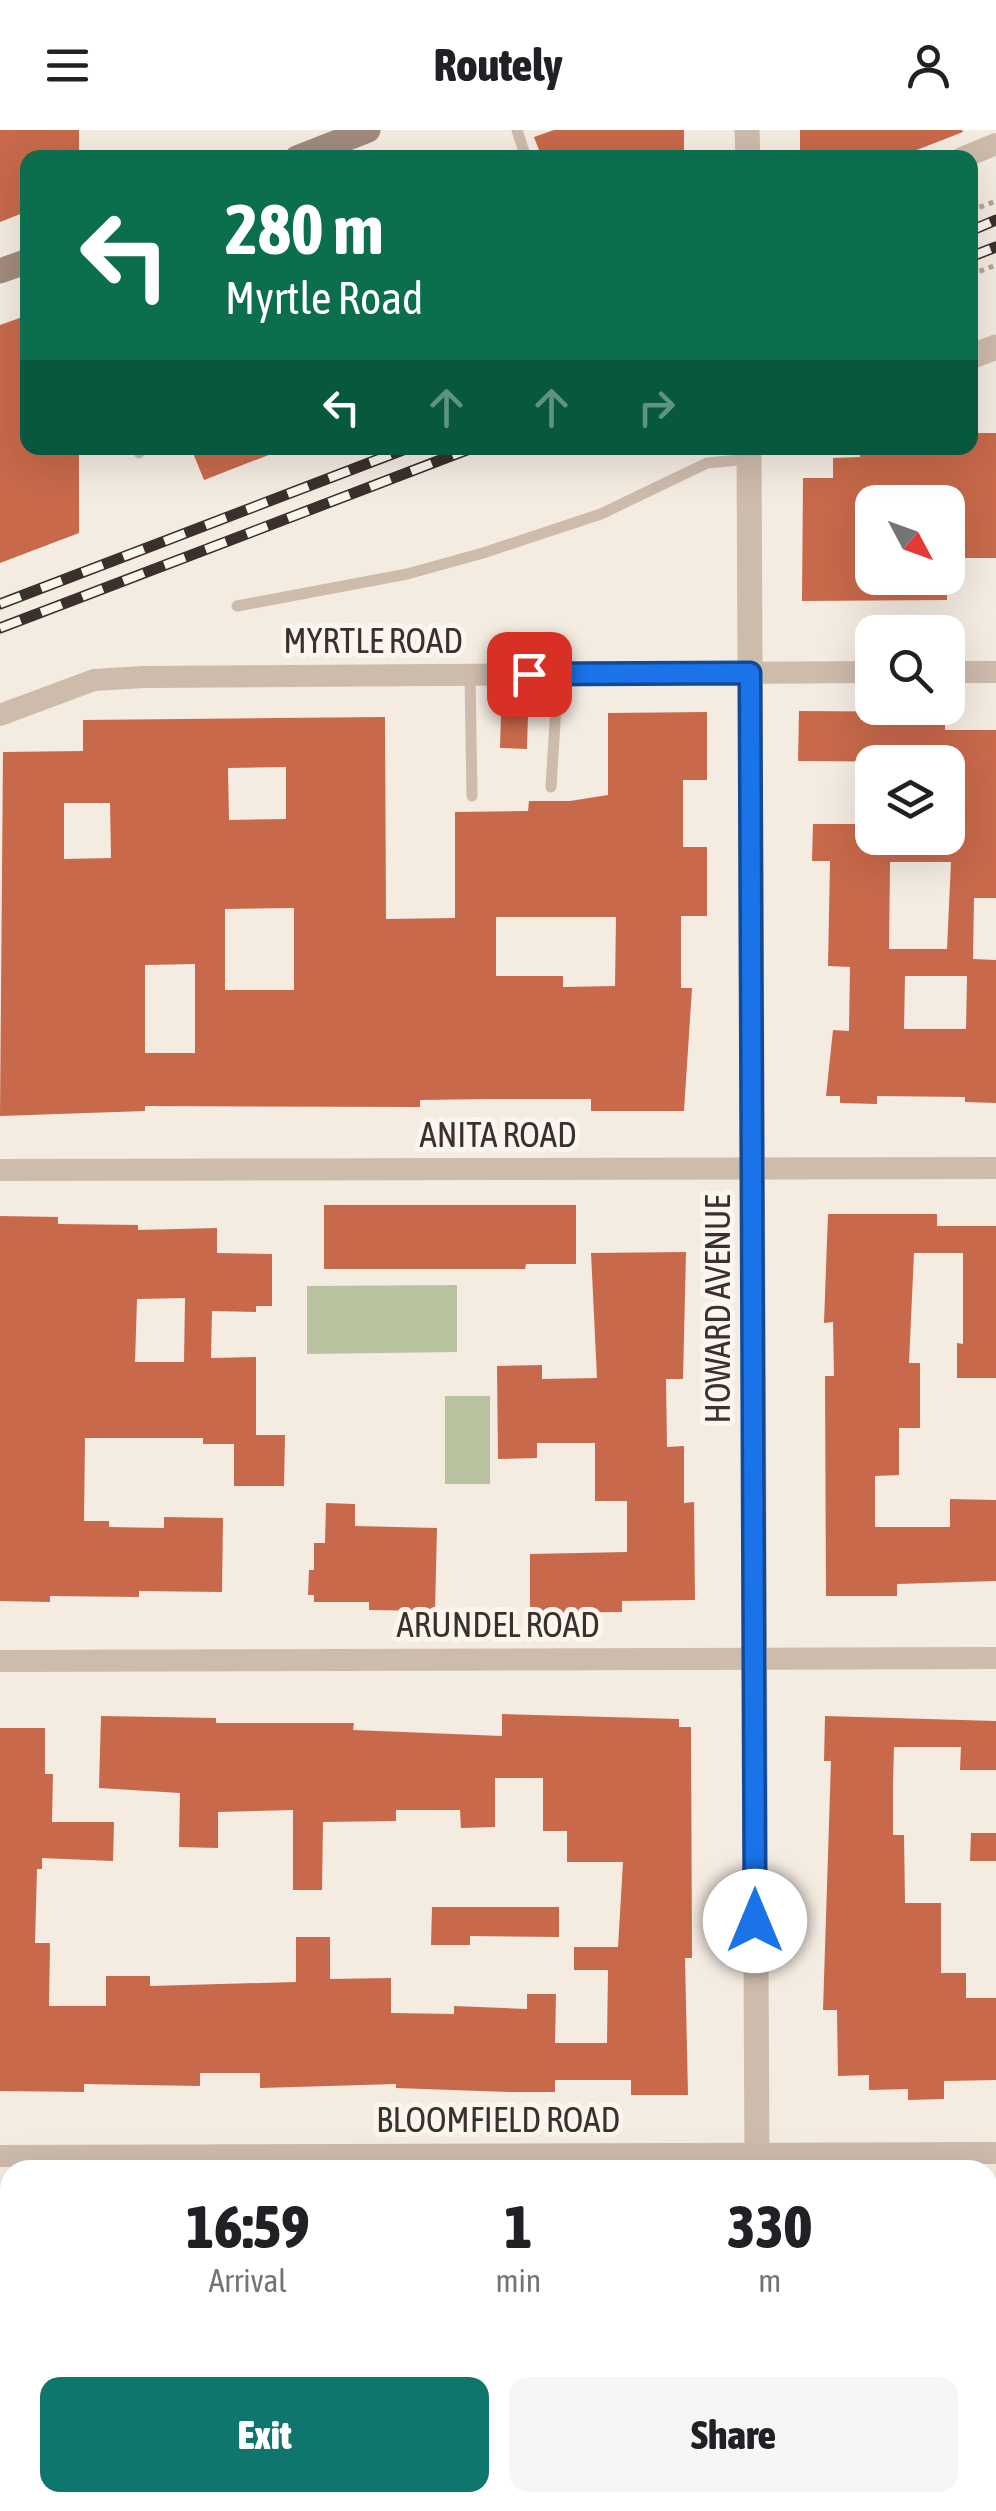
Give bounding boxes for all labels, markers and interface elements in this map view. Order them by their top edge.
icon: menu [40,38,95,93]
icon: person [901,38,956,93]
text: Routely [434,39,562,91]
text: 280 m [225,189,384,269]
icon: left [60,190,190,320]
text: Myrtle Road [225,272,423,324]
icon: left [314,380,369,435]
icon: ahead [419,380,474,435]
icon: ahead [524,380,579,435]
icon: right [629,380,684,435]
north arrow [855,485,965,595]
map controls [855,485,965,855]
button: search [855,615,965,725]
street label: MYRTLE ROAD [283,620,463,660]
pin [487,632,572,717]
icon: arrive [502,647,557,702]
button: layers [855,745,965,855]
street label: ANITA ROAD [420,1114,576,1154]
street label: HOWARD AVENUE [697,1194,737,1423]
street label: ARUNDEL ROAD [396,1604,600,1644]
position arrow [703,1869,807,1973]
street label: BLOOMFIELD ROAD [376,2099,620,2139]
text: 16:59 [186,2192,309,2261]
text: 1 [504,2192,533,2261]
text: 330 [727,2192,812,2261]
text: Arrival [209,2262,287,2299]
text: min [495,2262,541,2299]
text: m [758,2262,781,2299]
button: Exit [40,2377,489,2492]
button: Share [509,2377,958,2492]

